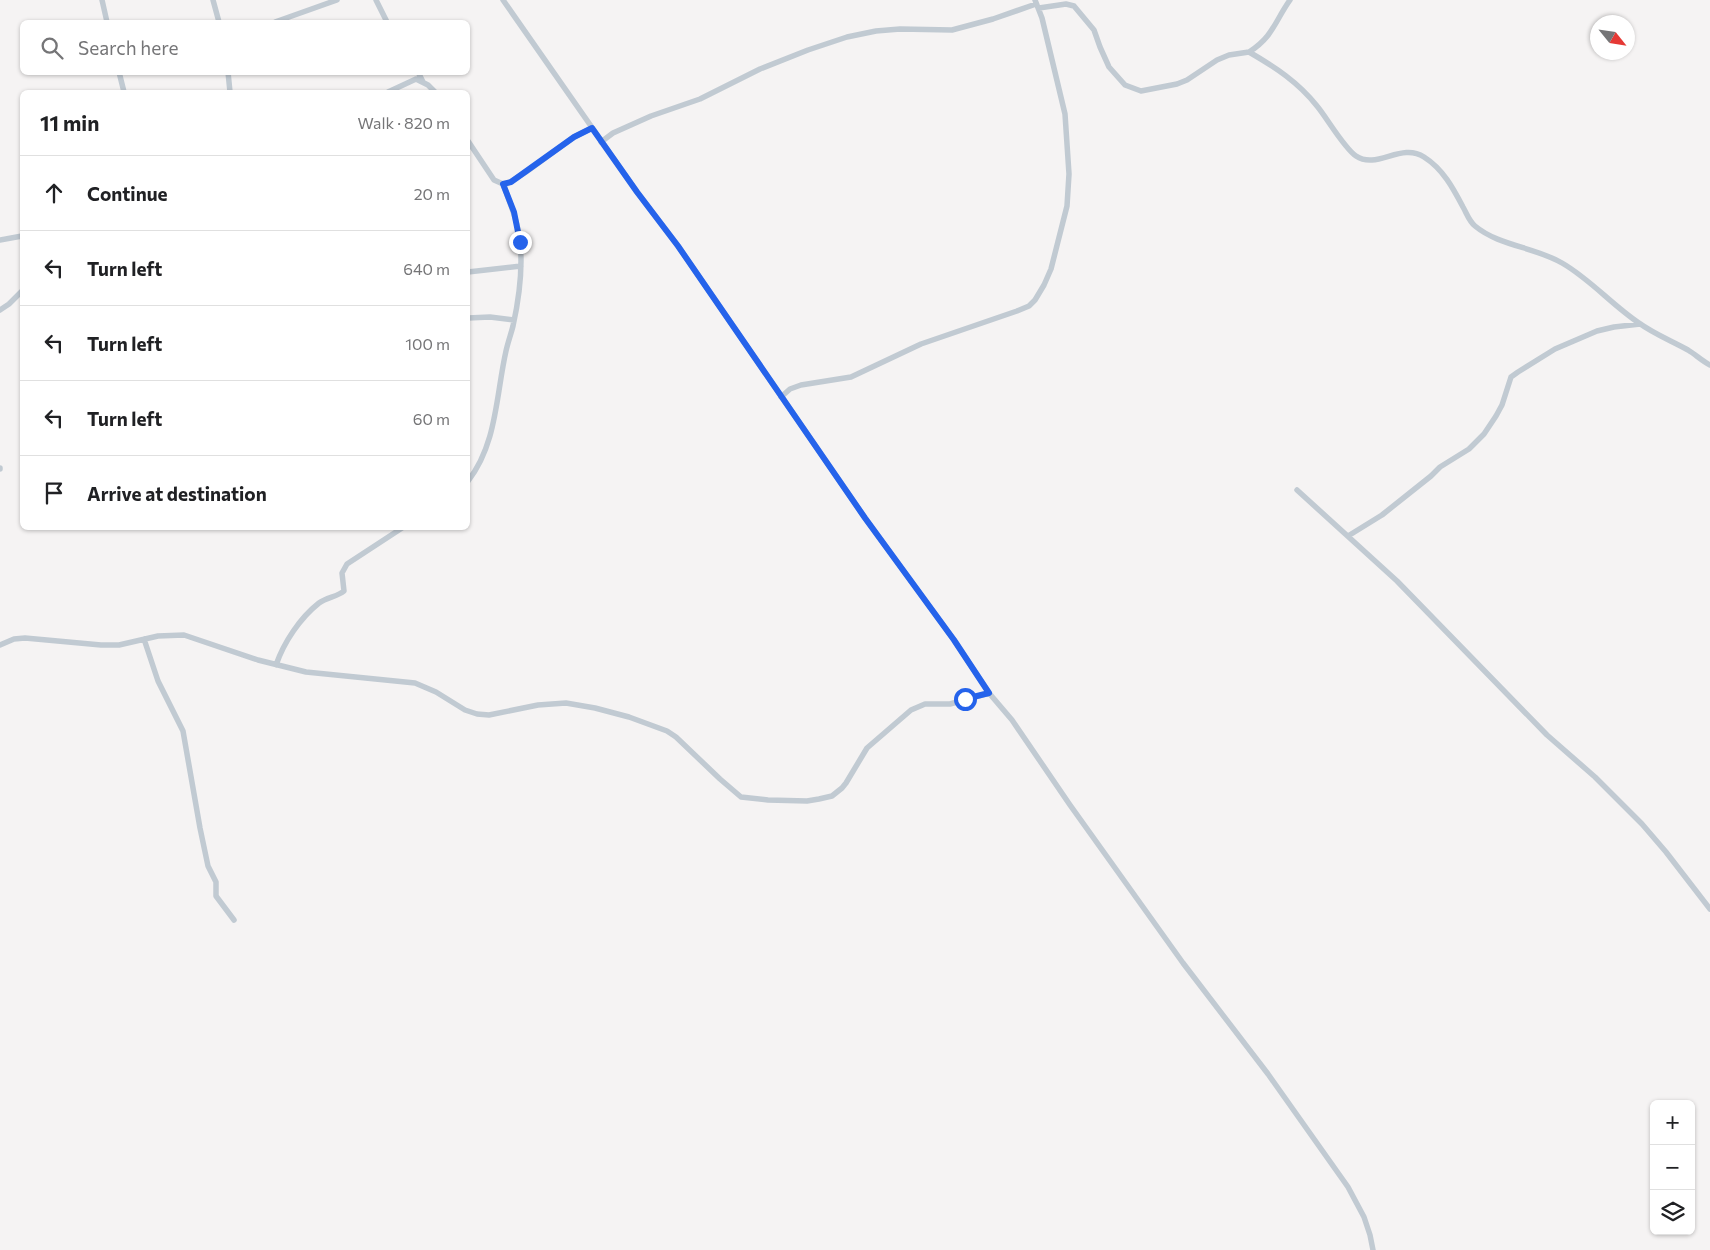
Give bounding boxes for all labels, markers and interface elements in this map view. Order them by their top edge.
north arrow [1590,15,1635,60]
search box [20,20,470,75]
icon: search [38,34,66,62]
text: Search here [78,36,178,59]
text: 11 min [40,110,99,135]
text: Walk · 820 m [358,113,450,132]
icon: ahead [40,179,68,207]
text: Continue [87,182,167,205]
text: 20 m [414,184,450,203]
route end [509,231,532,254]
icon: left [40,254,68,282]
text: Turn left [87,257,162,280]
text: 640 m [403,259,450,278]
icon: left [40,329,68,357]
text: Turn left [87,332,162,355]
text: 100 m [405,334,450,353]
icon: left [40,404,68,432]
text: Turn left [87,407,162,430]
text: 60 m [413,409,450,428]
icon: arrive [40,479,68,507]
text: Arrive at destination [87,482,267,505]
route start [954,688,977,711]
map controls [1650,1100,1695,1235]
button: + [1650,1100,1695,1145]
button: − [1650,1145,1695,1190]
button: layers [1650,1190,1695,1235]

